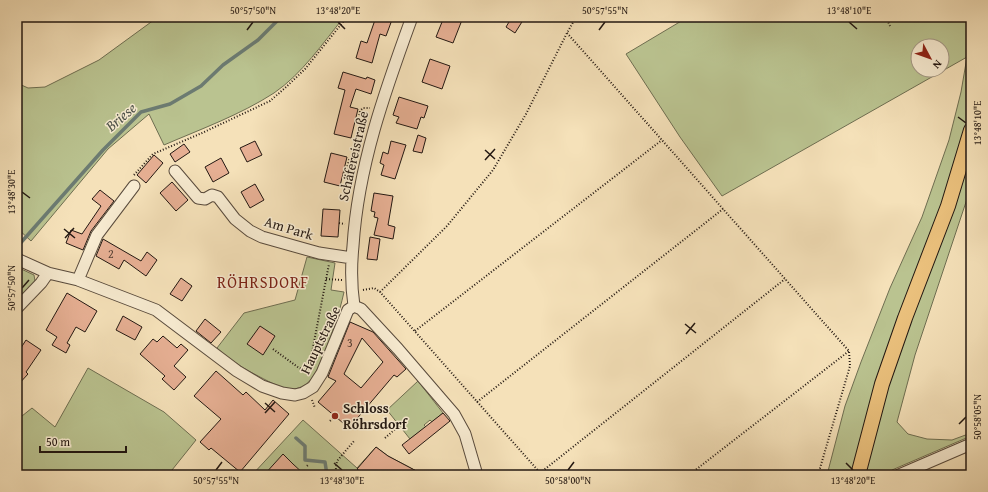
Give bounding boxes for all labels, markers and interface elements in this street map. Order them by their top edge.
text: 50°57'50"N [230,3,276,18]
text: 13°48'20"E [316,3,360,18]
text: 50°57'55"N [582,3,628,18]
text: 13°48'10"E [827,3,871,18]
north arrow [910,38,950,78]
text: N [929,57,946,73]
water label: Briese [100,97,141,137]
text: 13°48'10"E [970,101,985,145]
street label: Schäfereistraße [333,109,373,203]
text: 13°48'30"E [4,170,19,214]
street label: Am Park [262,211,317,245]
house number: 2 [108,245,114,262]
text: 50°57'50"N [4,265,19,311]
district label: RÖHRSDORF [217,270,309,294]
street label: Hauptstraße [295,302,345,377]
house number: 3 [347,334,353,351]
text: 50°58'05"N [970,394,985,440]
place label: Schloss Röhrsdorf [343,398,409,434]
marker: Schloss Röhrsdorf [330,411,340,421]
scale bar [40,428,126,454]
text: 50 m [46,433,70,450]
text: 50°57'55"N [193,473,239,488]
text: 13°48'30"E [320,473,364,488]
text: 50°58'00"N [545,473,591,488]
text: 13°48'20"E [831,473,875,488]

